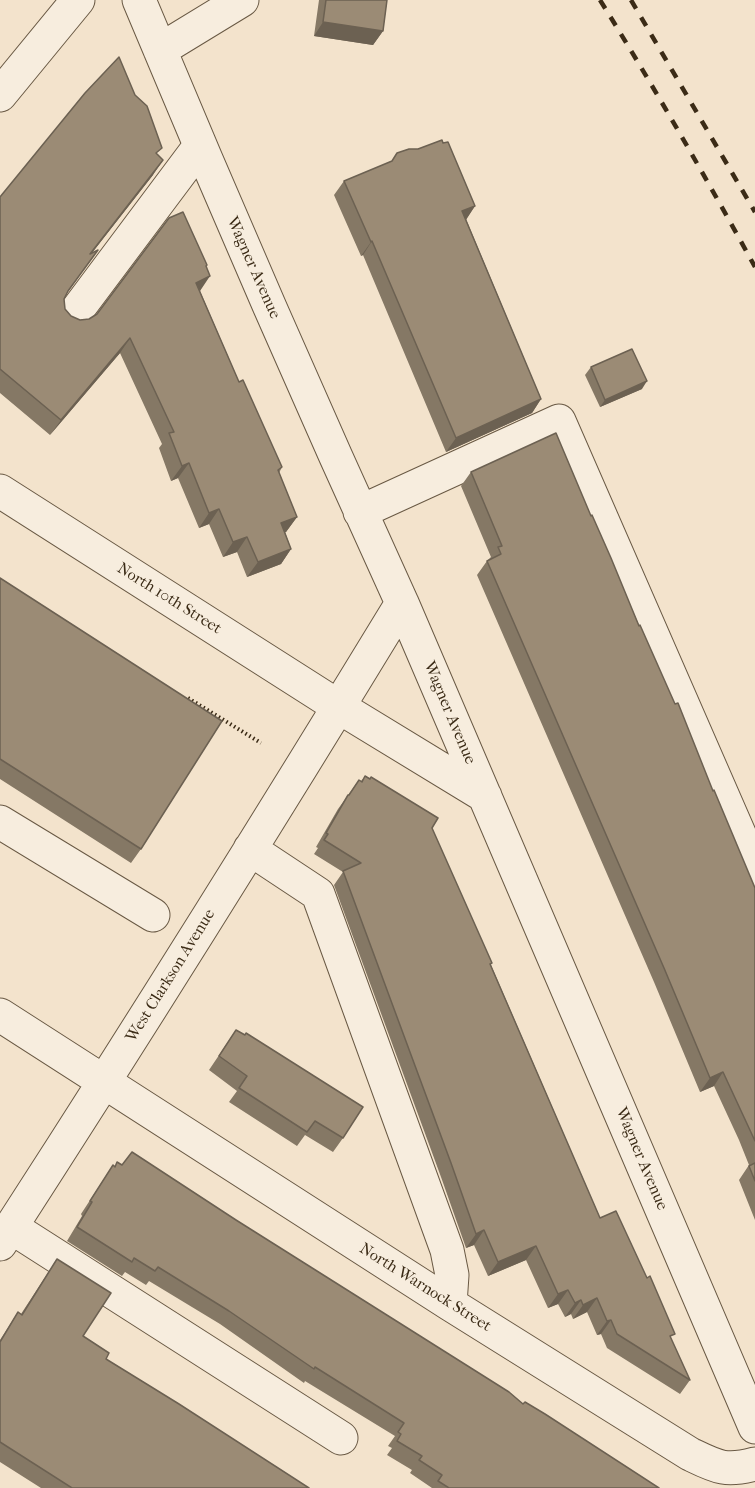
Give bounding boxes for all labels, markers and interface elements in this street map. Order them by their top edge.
street label: Wagner Avenue [222,214,284,322]
street label: North 10th Street [113,559,225,639]
street label: Wagner Avenue [419,659,479,767]
street label: West Clarkson Avenue [122,906,220,1046]
street label: Wagner Avenue [611,1105,671,1213]
street label: North Warnock Street [356,1240,494,1336]

